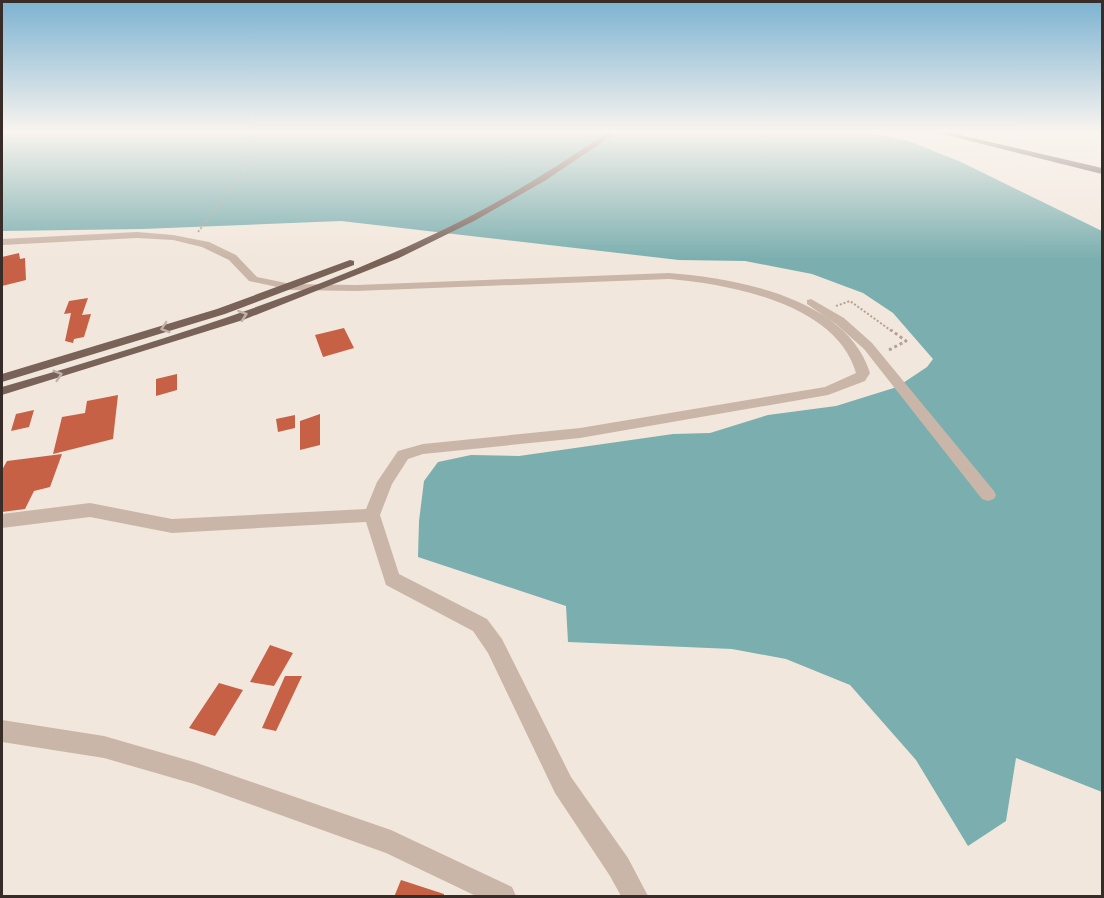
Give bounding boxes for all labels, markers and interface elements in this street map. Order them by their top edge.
one-way arrow [237,309,248,322]
one-way arrow [160,321,171,334]
one-way arrow [52,369,63,382]

